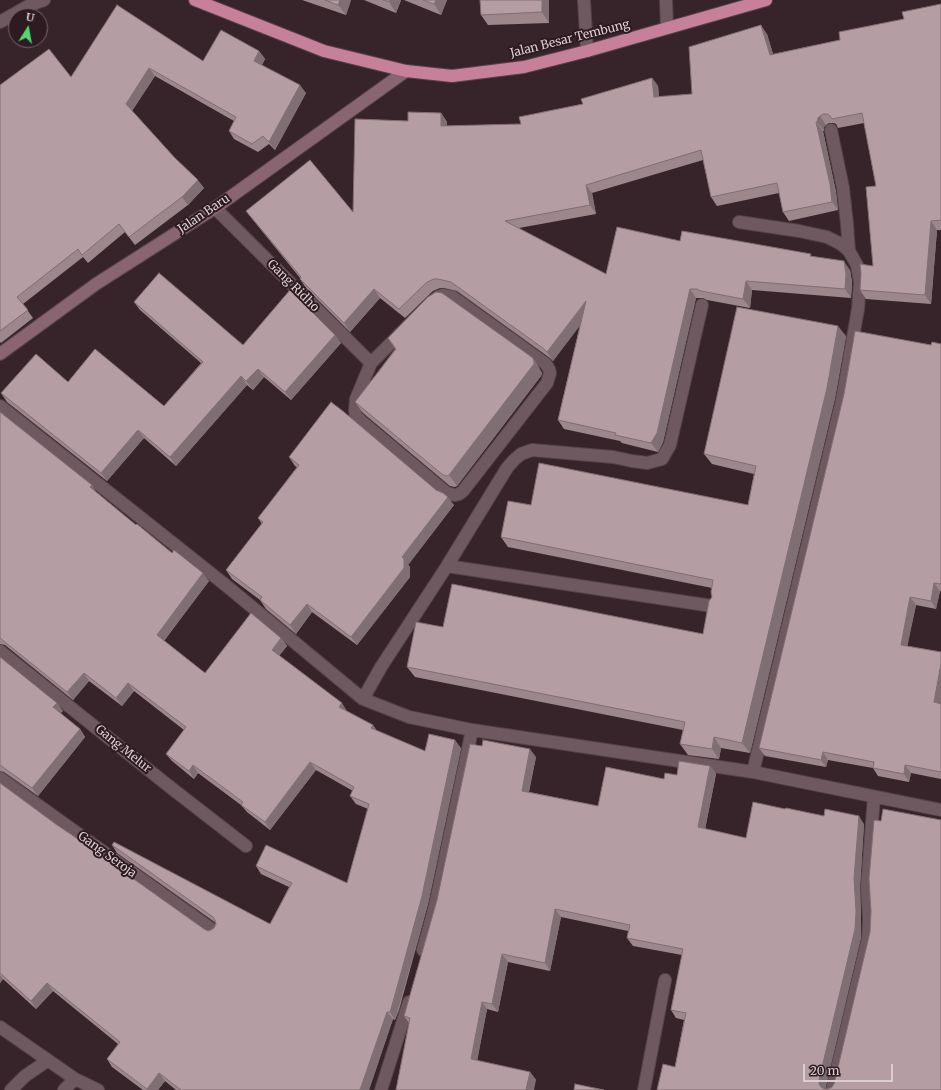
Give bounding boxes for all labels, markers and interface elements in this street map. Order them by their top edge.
north arrow [8,8,48,48]
text: U [25,10,35,25]
street label: Jalan Besar Tembung [509,17,631,61]
street label: Jalan Baru [175,191,233,237]
street label: Gang Ridho [264,257,322,315]
street label: Gang Melur [92,722,154,776]
street label: Gang Seroja [75,829,139,881]
scale bar [805,1056,895,1082]
text: 20 m [810,1063,839,1078]

